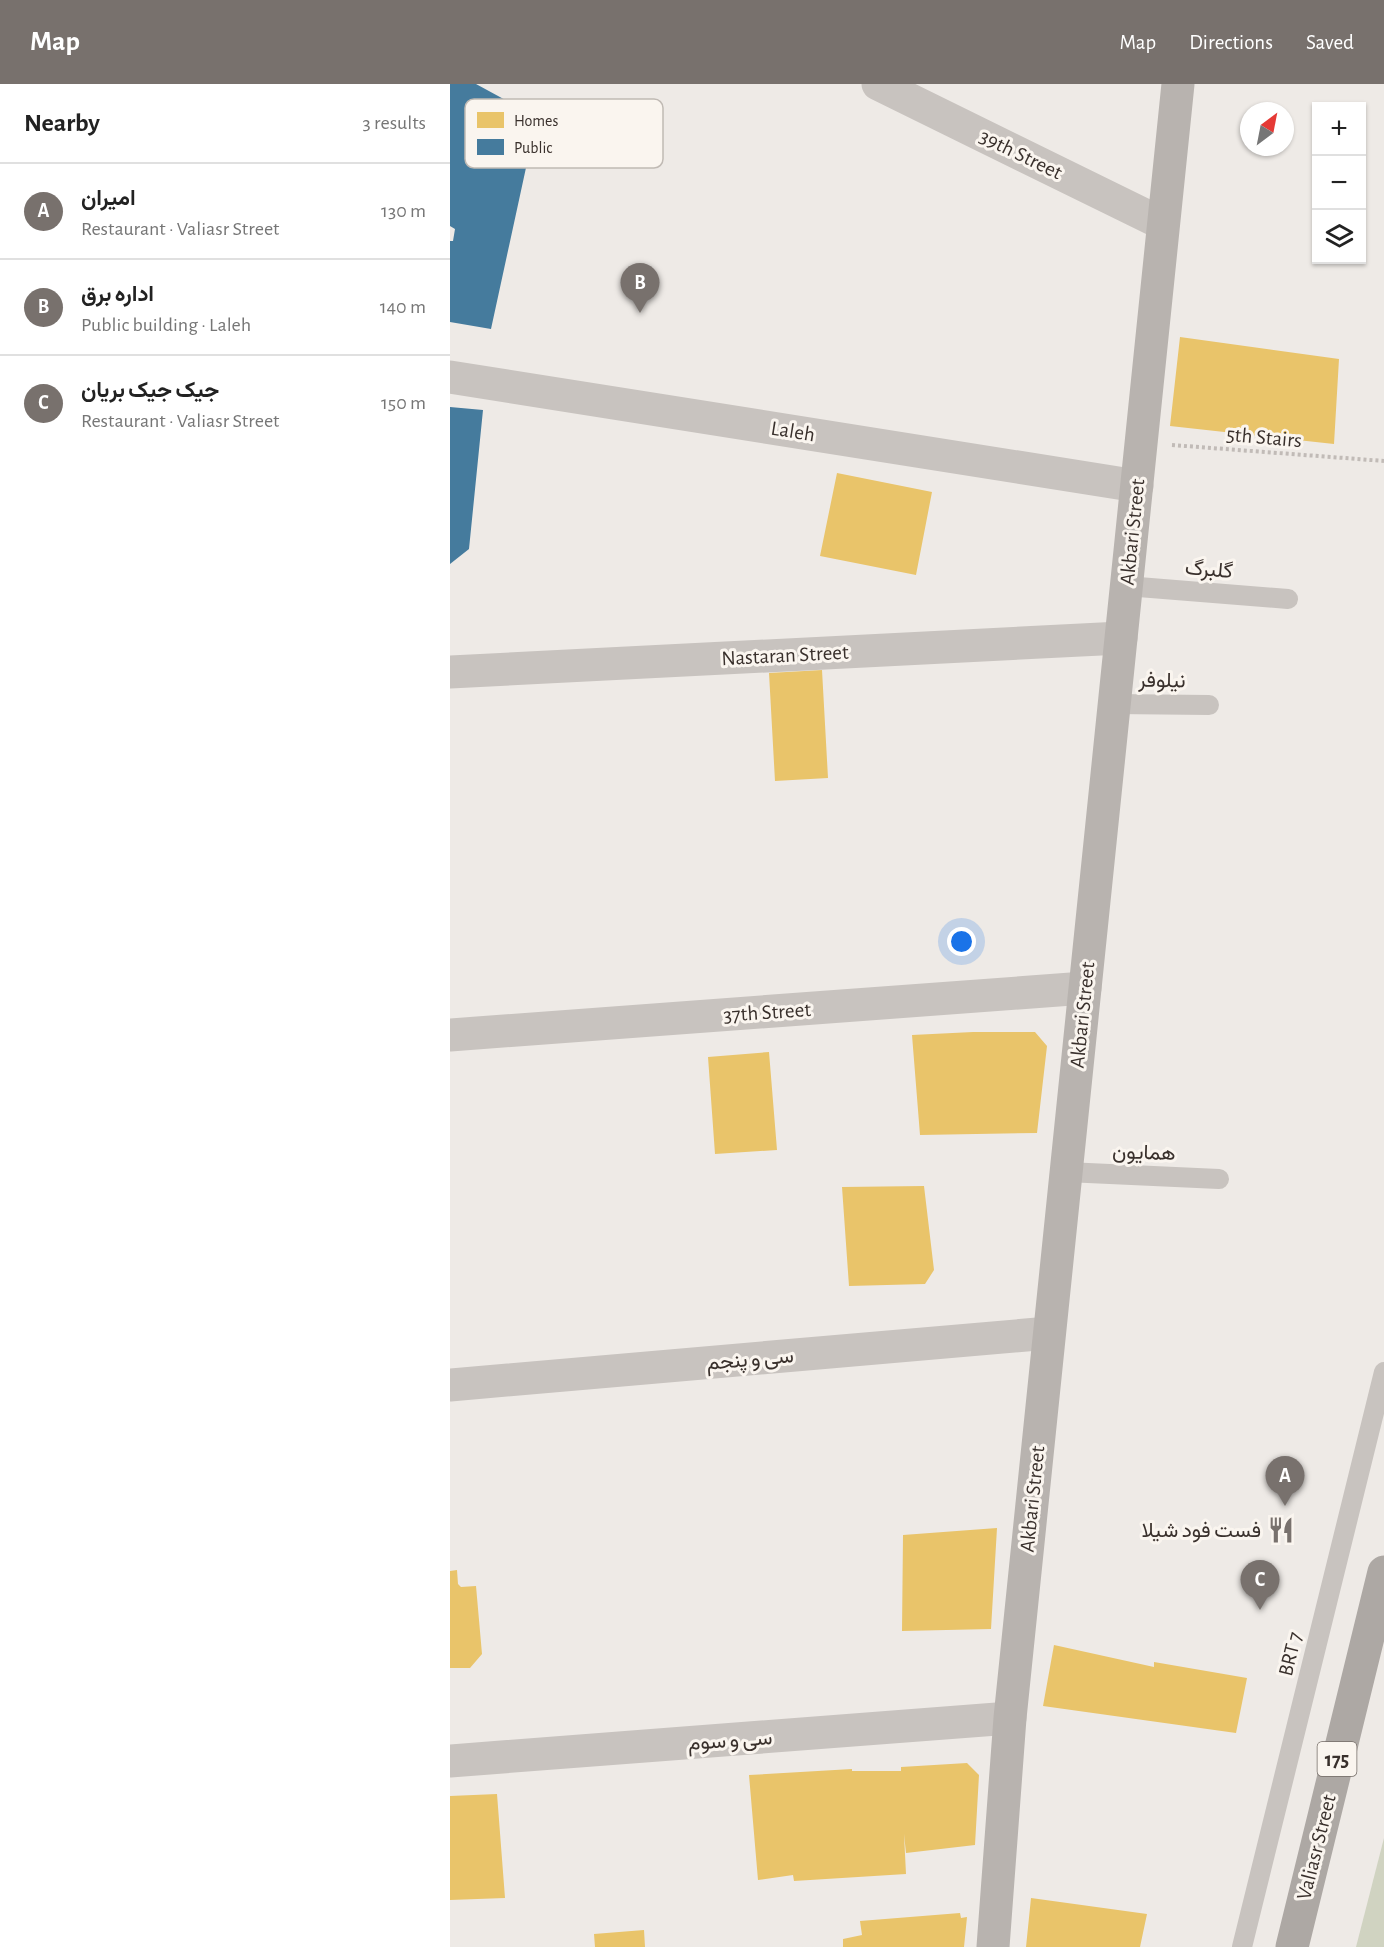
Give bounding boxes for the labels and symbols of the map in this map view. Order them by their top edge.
legend [465,99,663,168]
north arrow [1240,102,1294,156]
text: Homes [514,113,558,129]
street label: 39th Street [976,125,1066,184]
text: Public [514,140,552,156]
pin: B [620,264,660,313]
street label: Laleh [769,418,816,445]
street label: 5th Stairs [1225,424,1303,451]
street label: Akbari Street [1116,478,1149,586]
street label: گلبرگ [1184,557,1234,584]
street label: Nastaran Street [721,642,849,669]
street label: نیلوفر [1137,670,1186,693]
your location [947,927,976,956]
street label: Akbari Street [1066,961,1099,1069]
street label: 37th Street [722,999,812,1026]
street label: همایون [1112,1141,1176,1166]
street label: سی و پنجم [705,1345,795,1377]
street label: Akbari Street [1016,1445,1049,1553]
pin: A [1266,1456,1304,1506]
restaurant icon: فست فود شیلا [1266,1515,1296,1545]
place label: فست فود شیلا [1141,1520,1261,1543]
pin: C [1240,1560,1280,1610]
street label: BRT 7 [1275,1630,1306,1678]
street label: سی و سوم [687,1727,773,1757]
road number: 175 [1318,1742,1356,1776]
street label: Valiasr Street [1293,1792,1340,1902]

